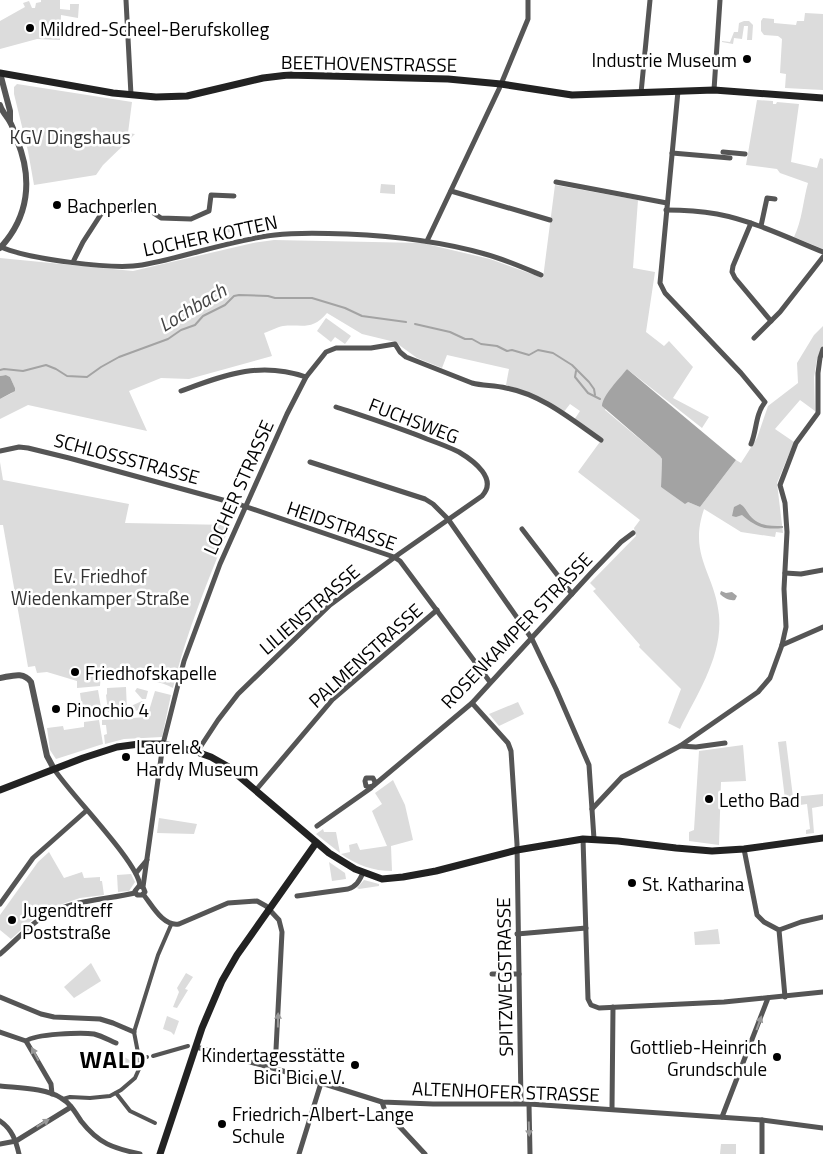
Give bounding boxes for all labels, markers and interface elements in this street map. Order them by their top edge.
place label: Mildred-Scheel-Berufskolleg [40,14,269,43]
marker: Mildred-Scheel-Berufskolleg [24,22,36,34]
place label: Industrie Museum [592,45,737,74]
street label: BEETHOVENSTRASSE [281,47,457,79]
marker: Industrie Museum [741,53,753,65]
park label: KGV Dingshaus [9,122,131,151]
place label: Bachperlen [67,191,157,220]
marker: Bachperlen [51,199,63,211]
street label: LOCHER KOTTEN [140,207,280,263]
water label: Lochbach [152,274,233,339]
street label: FUCHSWEG [365,390,463,450]
street label: LOCHER STRASSE [195,415,281,559]
street label: SCHLOSSSTRASSE [51,425,203,491]
street label: HEIDSTRASSE [283,493,401,557]
street label: ROSENKAMPER STRASSE [433,545,599,715]
street label: LILIENSTRASSE [252,557,366,661]
park label: Ev. Friedhof Wiedenkamper Straße [11,561,189,612]
street label: PALMENSTRASSE [302,596,428,714]
place label: Friedhofskapelle [85,658,217,687]
marker: Friedhofskapelle [69,666,81,678]
place label: Pinochio 4 [66,695,149,724]
marker: Pinochio 4 [50,703,62,715]
place label: Laurel & Hardy Museum [136,732,259,783]
marker: Laurel & Hardy Museum [120,751,132,763]
place label: Letho Bad [719,785,800,814]
marker: Letho Bad [703,793,715,805]
place label: St. Katharina [642,869,745,898]
marker: St. Katharina [626,877,638,889]
place label: Jugendtreff Poststraße [22,895,113,946]
street label: SPITZWEGSTRASSE [488,897,520,1057]
marker: Jugendtreff Poststraße [6,914,18,926]
one-way arrow [274,1012,282,1028]
one-way arrow [755,1015,763,1030]
place label: Gottlieb-Heinrich Grundschule [630,1032,767,1083]
place label: Kindertagesstätte Bici Bici e.V. [201,1040,345,1091]
district label: WALD [80,1041,146,1077]
one-way arrow [30,1048,39,1061]
marker: Gottlieb-Heinrich Grundschule [771,1051,783,1063]
marker: Kindertagesstätte Bici Bici e.V. [349,1059,361,1071]
street label: ALTENHOFER STRASSE [412,1073,600,1109]
place label: Friedrich-Albert-Lange Schule [232,1099,414,1150]
marker: Friedrich-Albert-Lange Schule [216,1118,228,1130]
one-way arrow [37,1119,50,1128]
one-way arrow [526,1121,534,1137]

